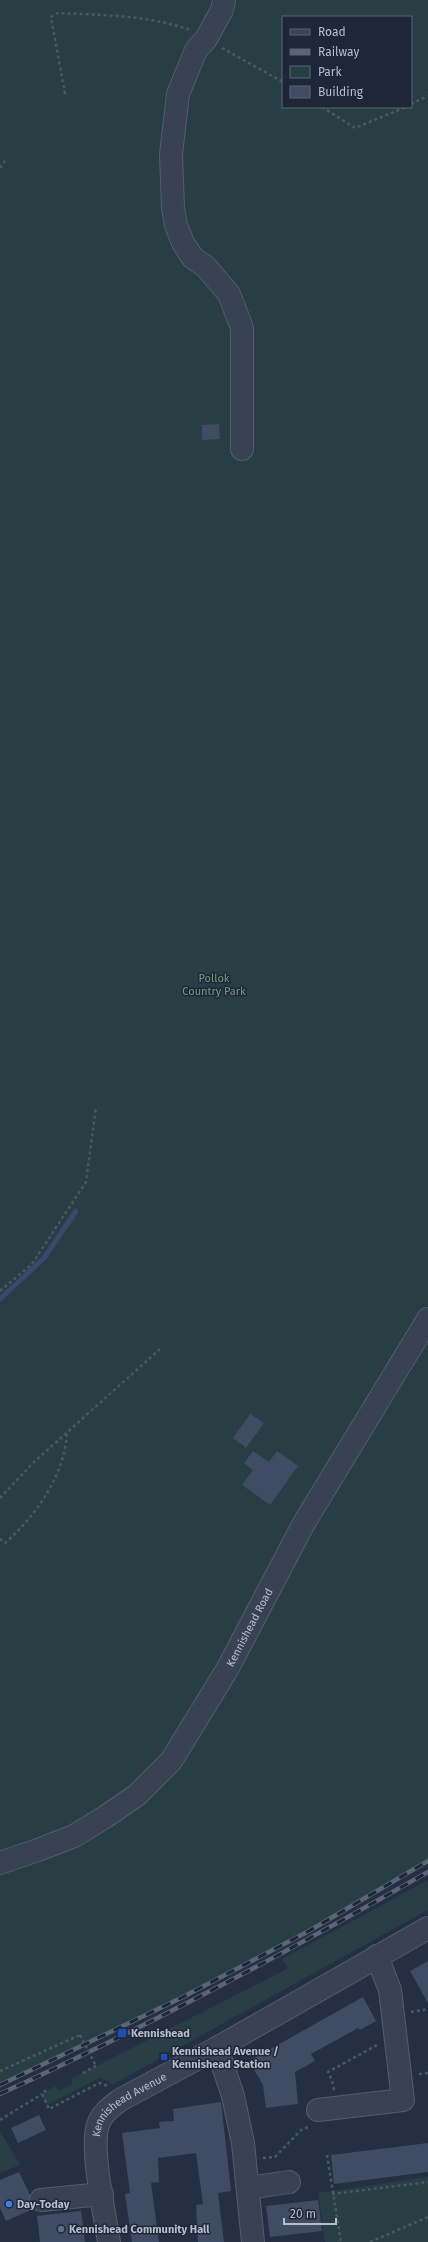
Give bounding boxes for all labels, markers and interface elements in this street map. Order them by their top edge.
legend [282,16,412,108]
text: Road [318,25,346,39]
text: Railway [318,45,359,59]
text: Park [318,65,342,79]
text: Building [318,85,364,99]
park label: Pollok Country Park [182,972,246,998]
street label: Kennishead Road [224,1586,276,1669]
marker: Kennishead [116,2027,128,2039]
place label: Kennishead [131,2027,190,2040]
place label: Kennishead Avenue / Kennishead Station [172,2045,279,2071]
marker: Kennishead Avenue / Kennishead Station [159,2052,169,2062]
street label: Kennishead Avenue [90,2070,169,2138]
place label: Day-Today [17,2198,70,2211]
marker: Day-Today [4,2199,14,2209]
scale bar [284,2200,336,2226]
text: 20 m [290,2207,316,2221]
place label: Kennishead Community Hall [69,2223,210,2236]
marker: Kennishead Community Hall [56,2224,66,2234]

